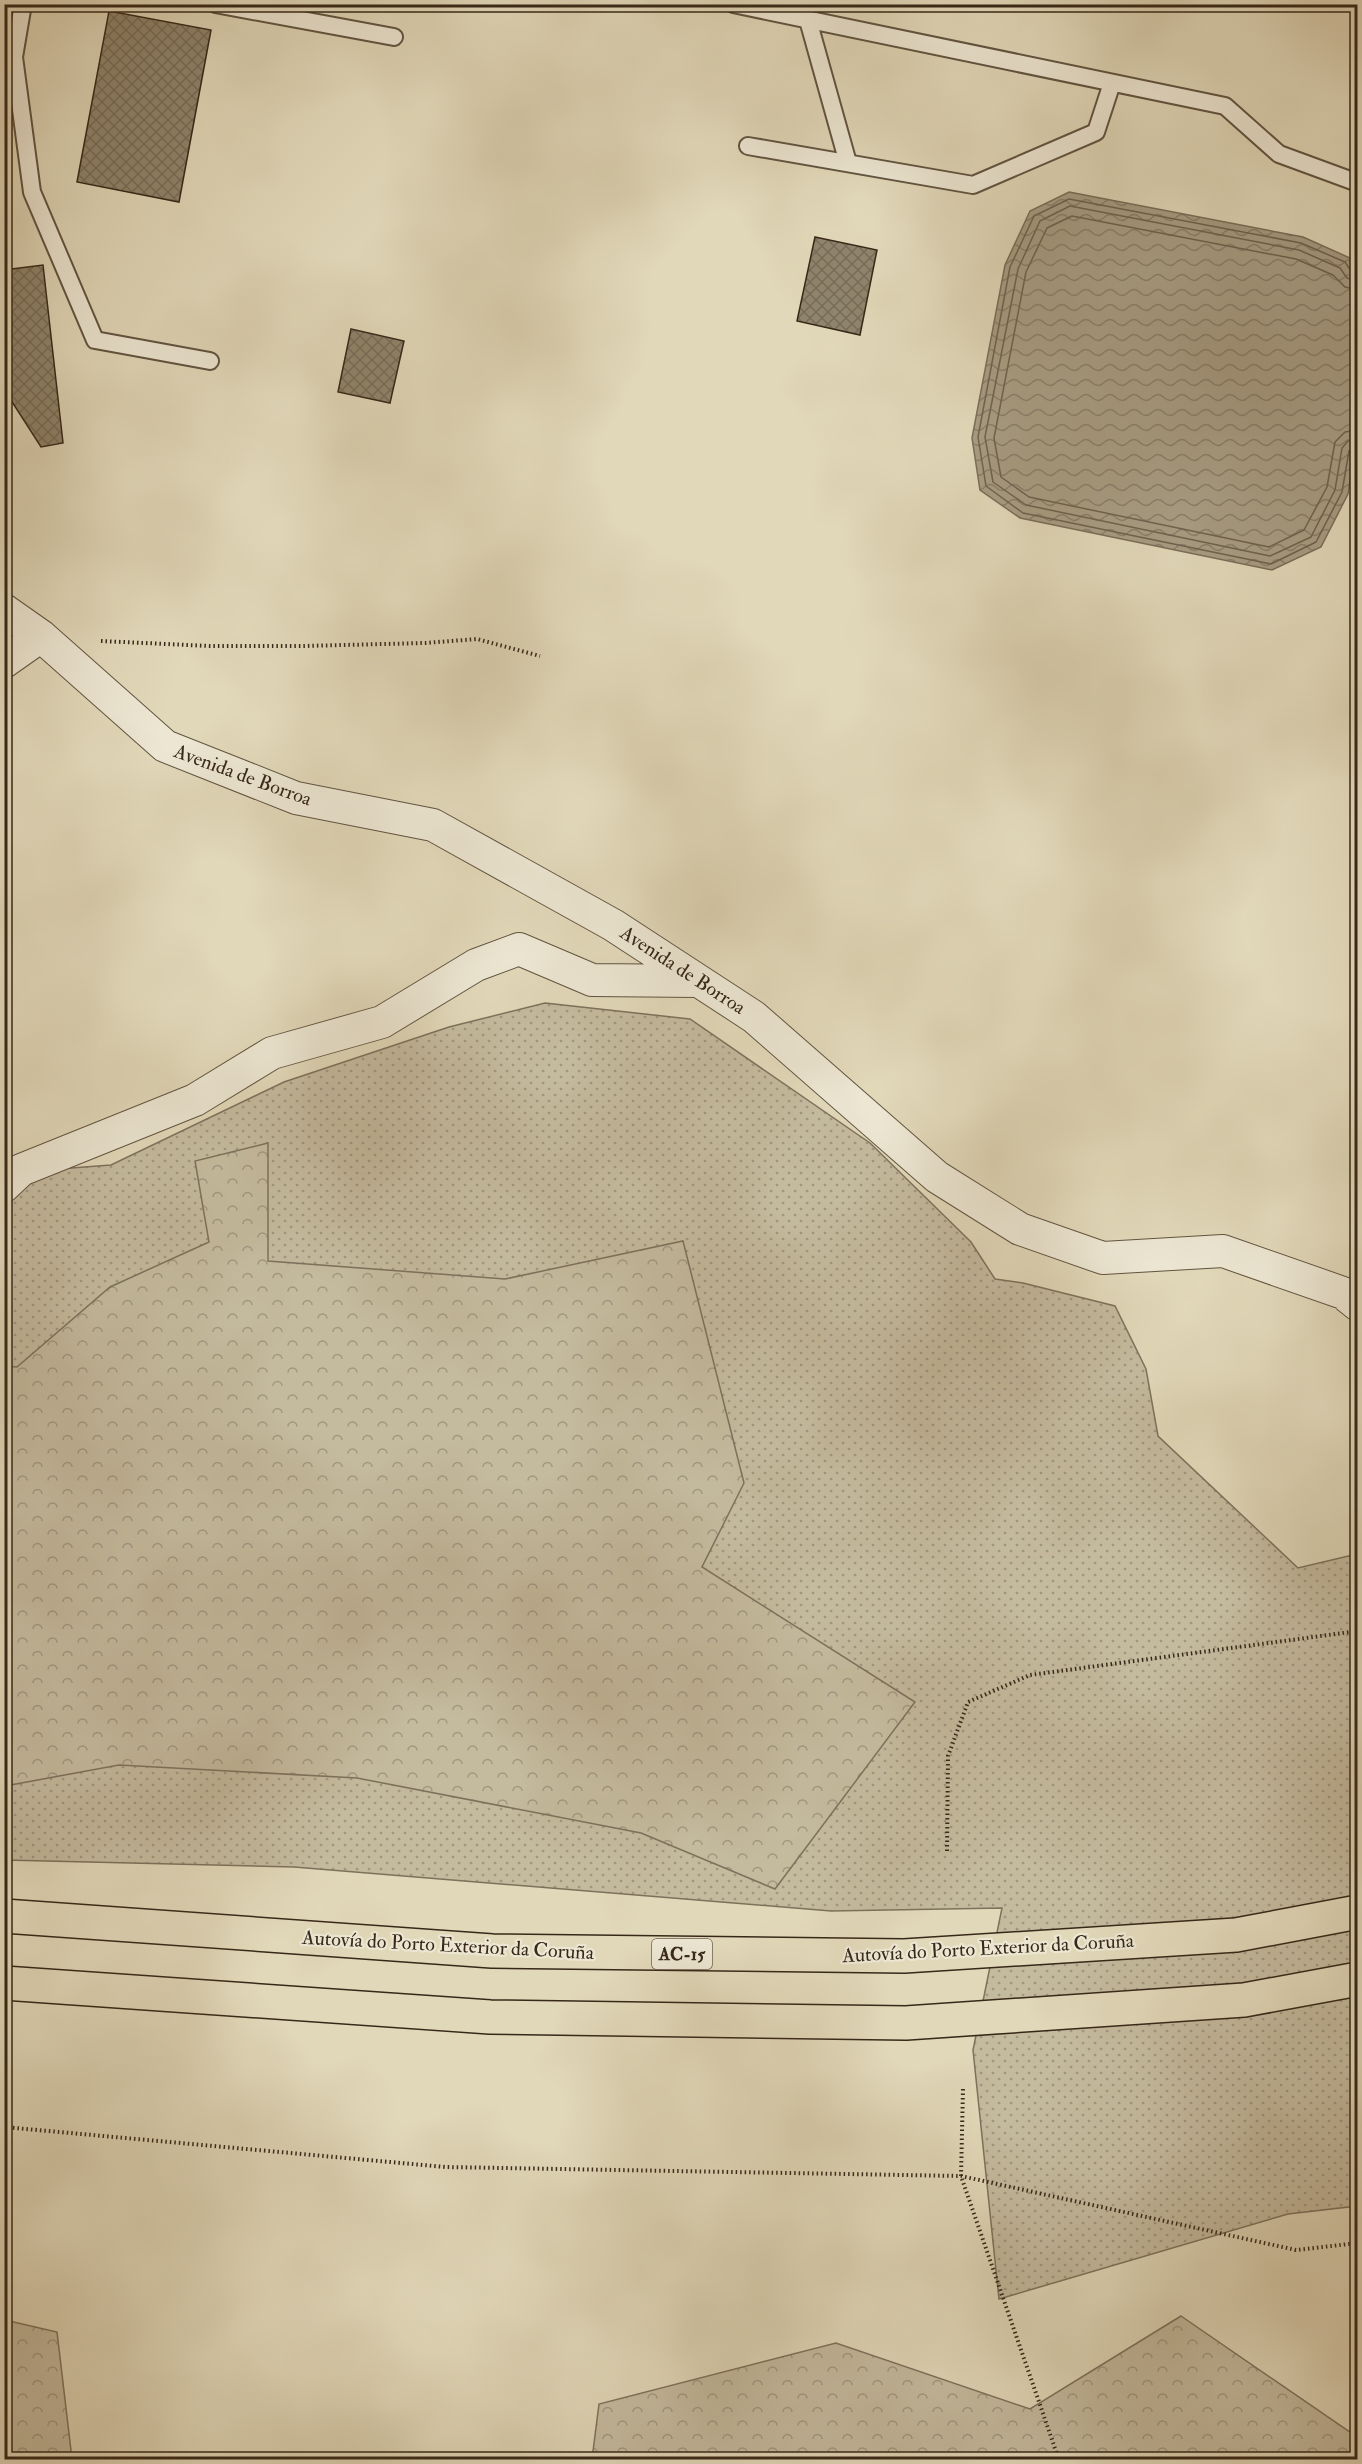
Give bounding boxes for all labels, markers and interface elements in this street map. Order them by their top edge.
street label: Avenida de Borroa [170,738,316,812]
street label: Avenida de Borroa [615,920,751,1020]
street label: Autovía do Porto Exterior da Coruña [300,1925,595,1965]
street label: Autovía do Porto Exterior da Coruña [840,1928,1135,1968]
road number: AC-15 [652,1939,712,1969]

